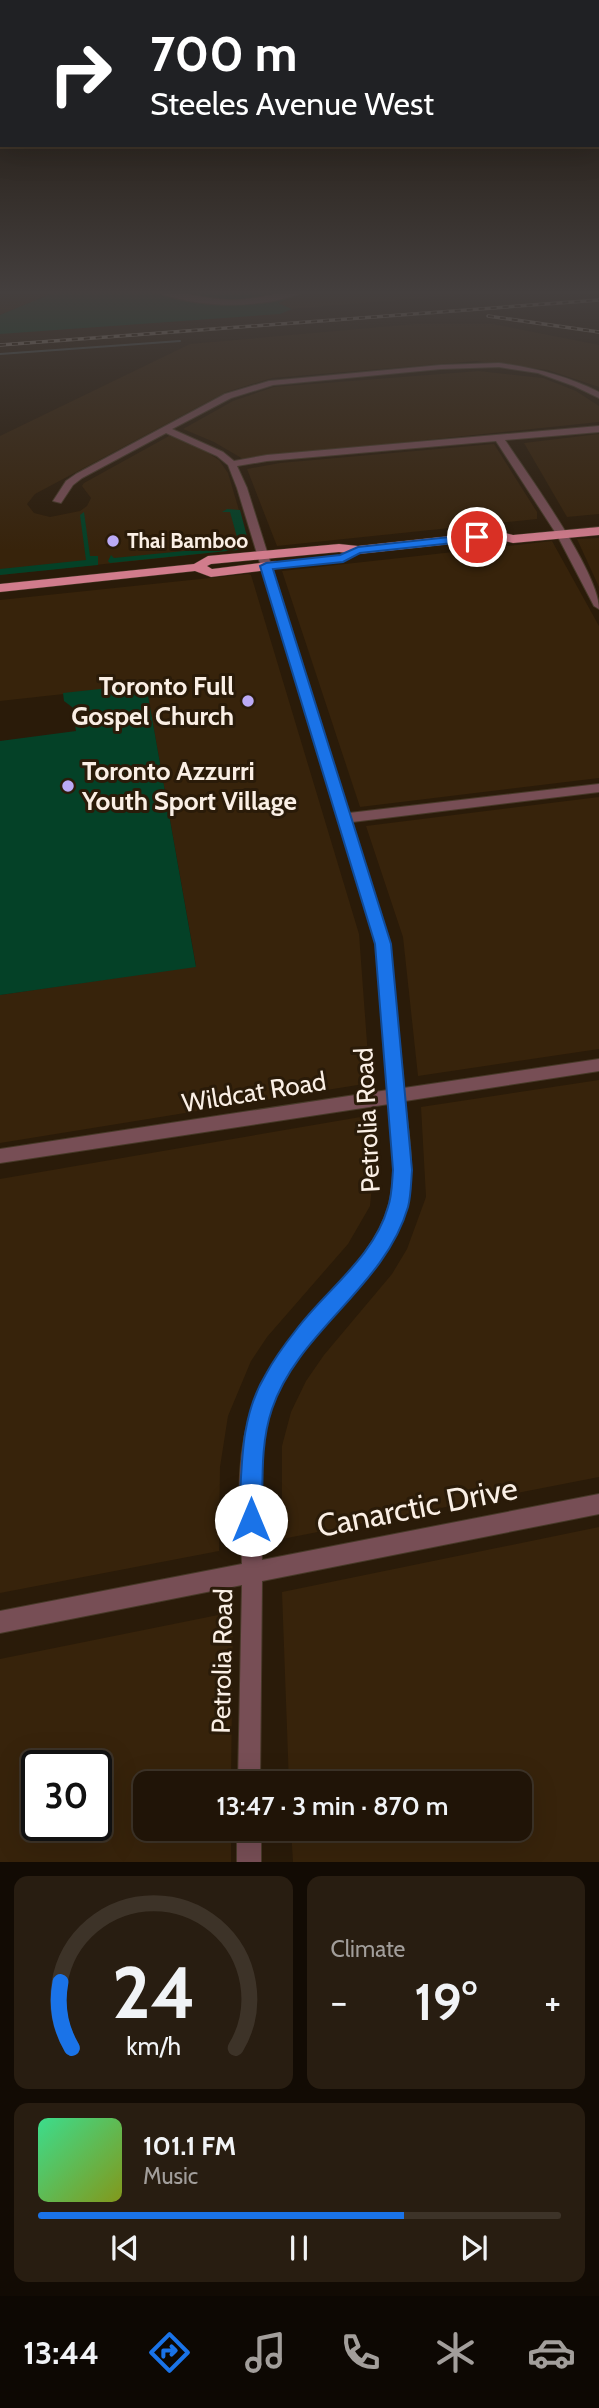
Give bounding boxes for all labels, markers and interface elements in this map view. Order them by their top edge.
text: 700 m [150,24,297,83]
icon: right [35,28,126,119]
text: Steeles Avenue West [150,84,434,123]
pin [447,507,507,567]
icon: arrive [458,518,496,556]
place label: Thai Bamboo [127,528,248,553]
marker: Thai Bamboo [105,533,121,549]
place label: Toronto Full Gospel Church [71,670,234,732]
marker: Toronto Full Gospel Church [240,693,256,709]
place label: Toronto Azzurri Youth Sport Village [81,755,297,817]
marker: Toronto Azzurri Youth Sport Village [60,778,76,794]
street label: Petrolia Road [347,1047,387,1193]
street label: Wildcat Road [180,1065,328,1119]
street label: Canarctic Drive [313,1468,521,1545]
position arrow [214,1483,288,1557]
street label: Petrolia Road [205,1588,239,1734]
speed limit sign: 30 [21,1750,112,1841]
text: 13:47 · 3 min · 870 m [217,1790,448,1822]
text: Climate [331,1935,405,1963]
text: 24 [111,1949,195,2037]
text: 19° [414,1970,477,2033]
text: − [331,1978,347,2025]
text: + [544,1978,561,2025]
text: km/h [126,2031,181,2061]
text: 101.1 FM [143,2130,236,2162]
text: Music [143,2162,198,2190]
icon: previous [106,2229,144,2267]
icon: pause [280,2229,318,2267]
icon: next [455,2229,493,2267]
icon: directions [145,2328,194,2377]
icon: music [241,2328,290,2377]
icon: phone [336,2328,385,2377]
icon: climate [431,2328,480,2377]
icon: car [527,2328,576,2377]
text: 13:44 [23,2333,99,2372]

